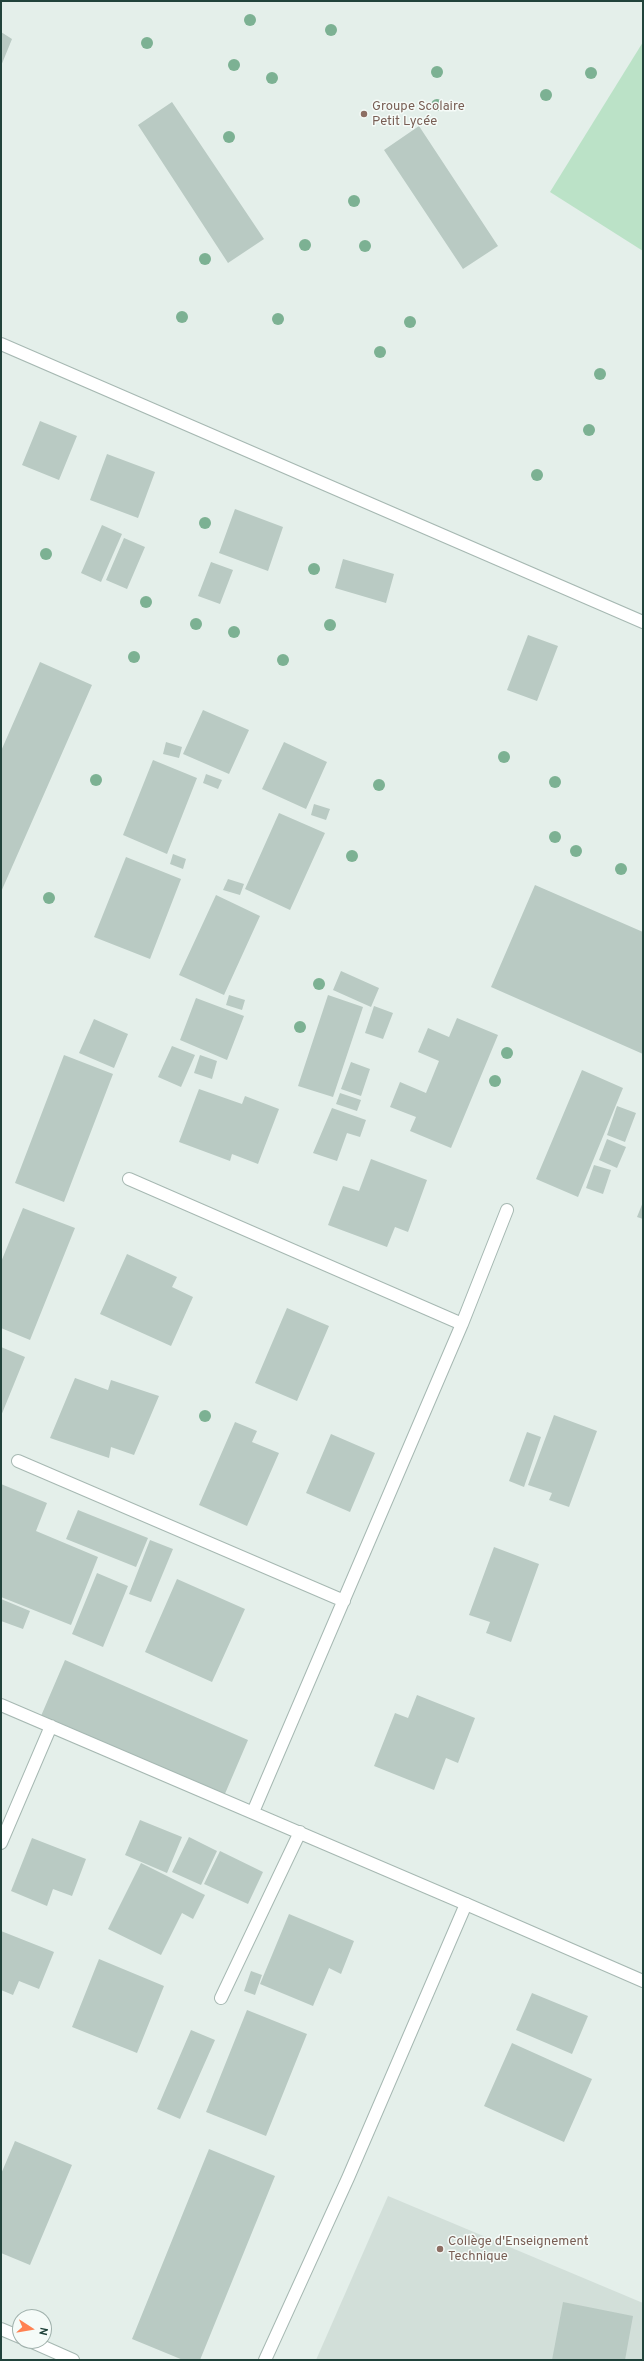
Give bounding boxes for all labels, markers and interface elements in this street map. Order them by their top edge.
place label: Groupe Scolaire Petit Lycée [372,99,465,130]
marker: Groupe Scolaire Petit Lycée [359,109,369,119]
place label: Collège d'Enseignement Technique [448,2234,589,2265]
marker: Collège d'Enseignement Technique [435,2244,445,2254]
north arrow [12,2309,52,2349]
text: N [35,2326,50,2337]

